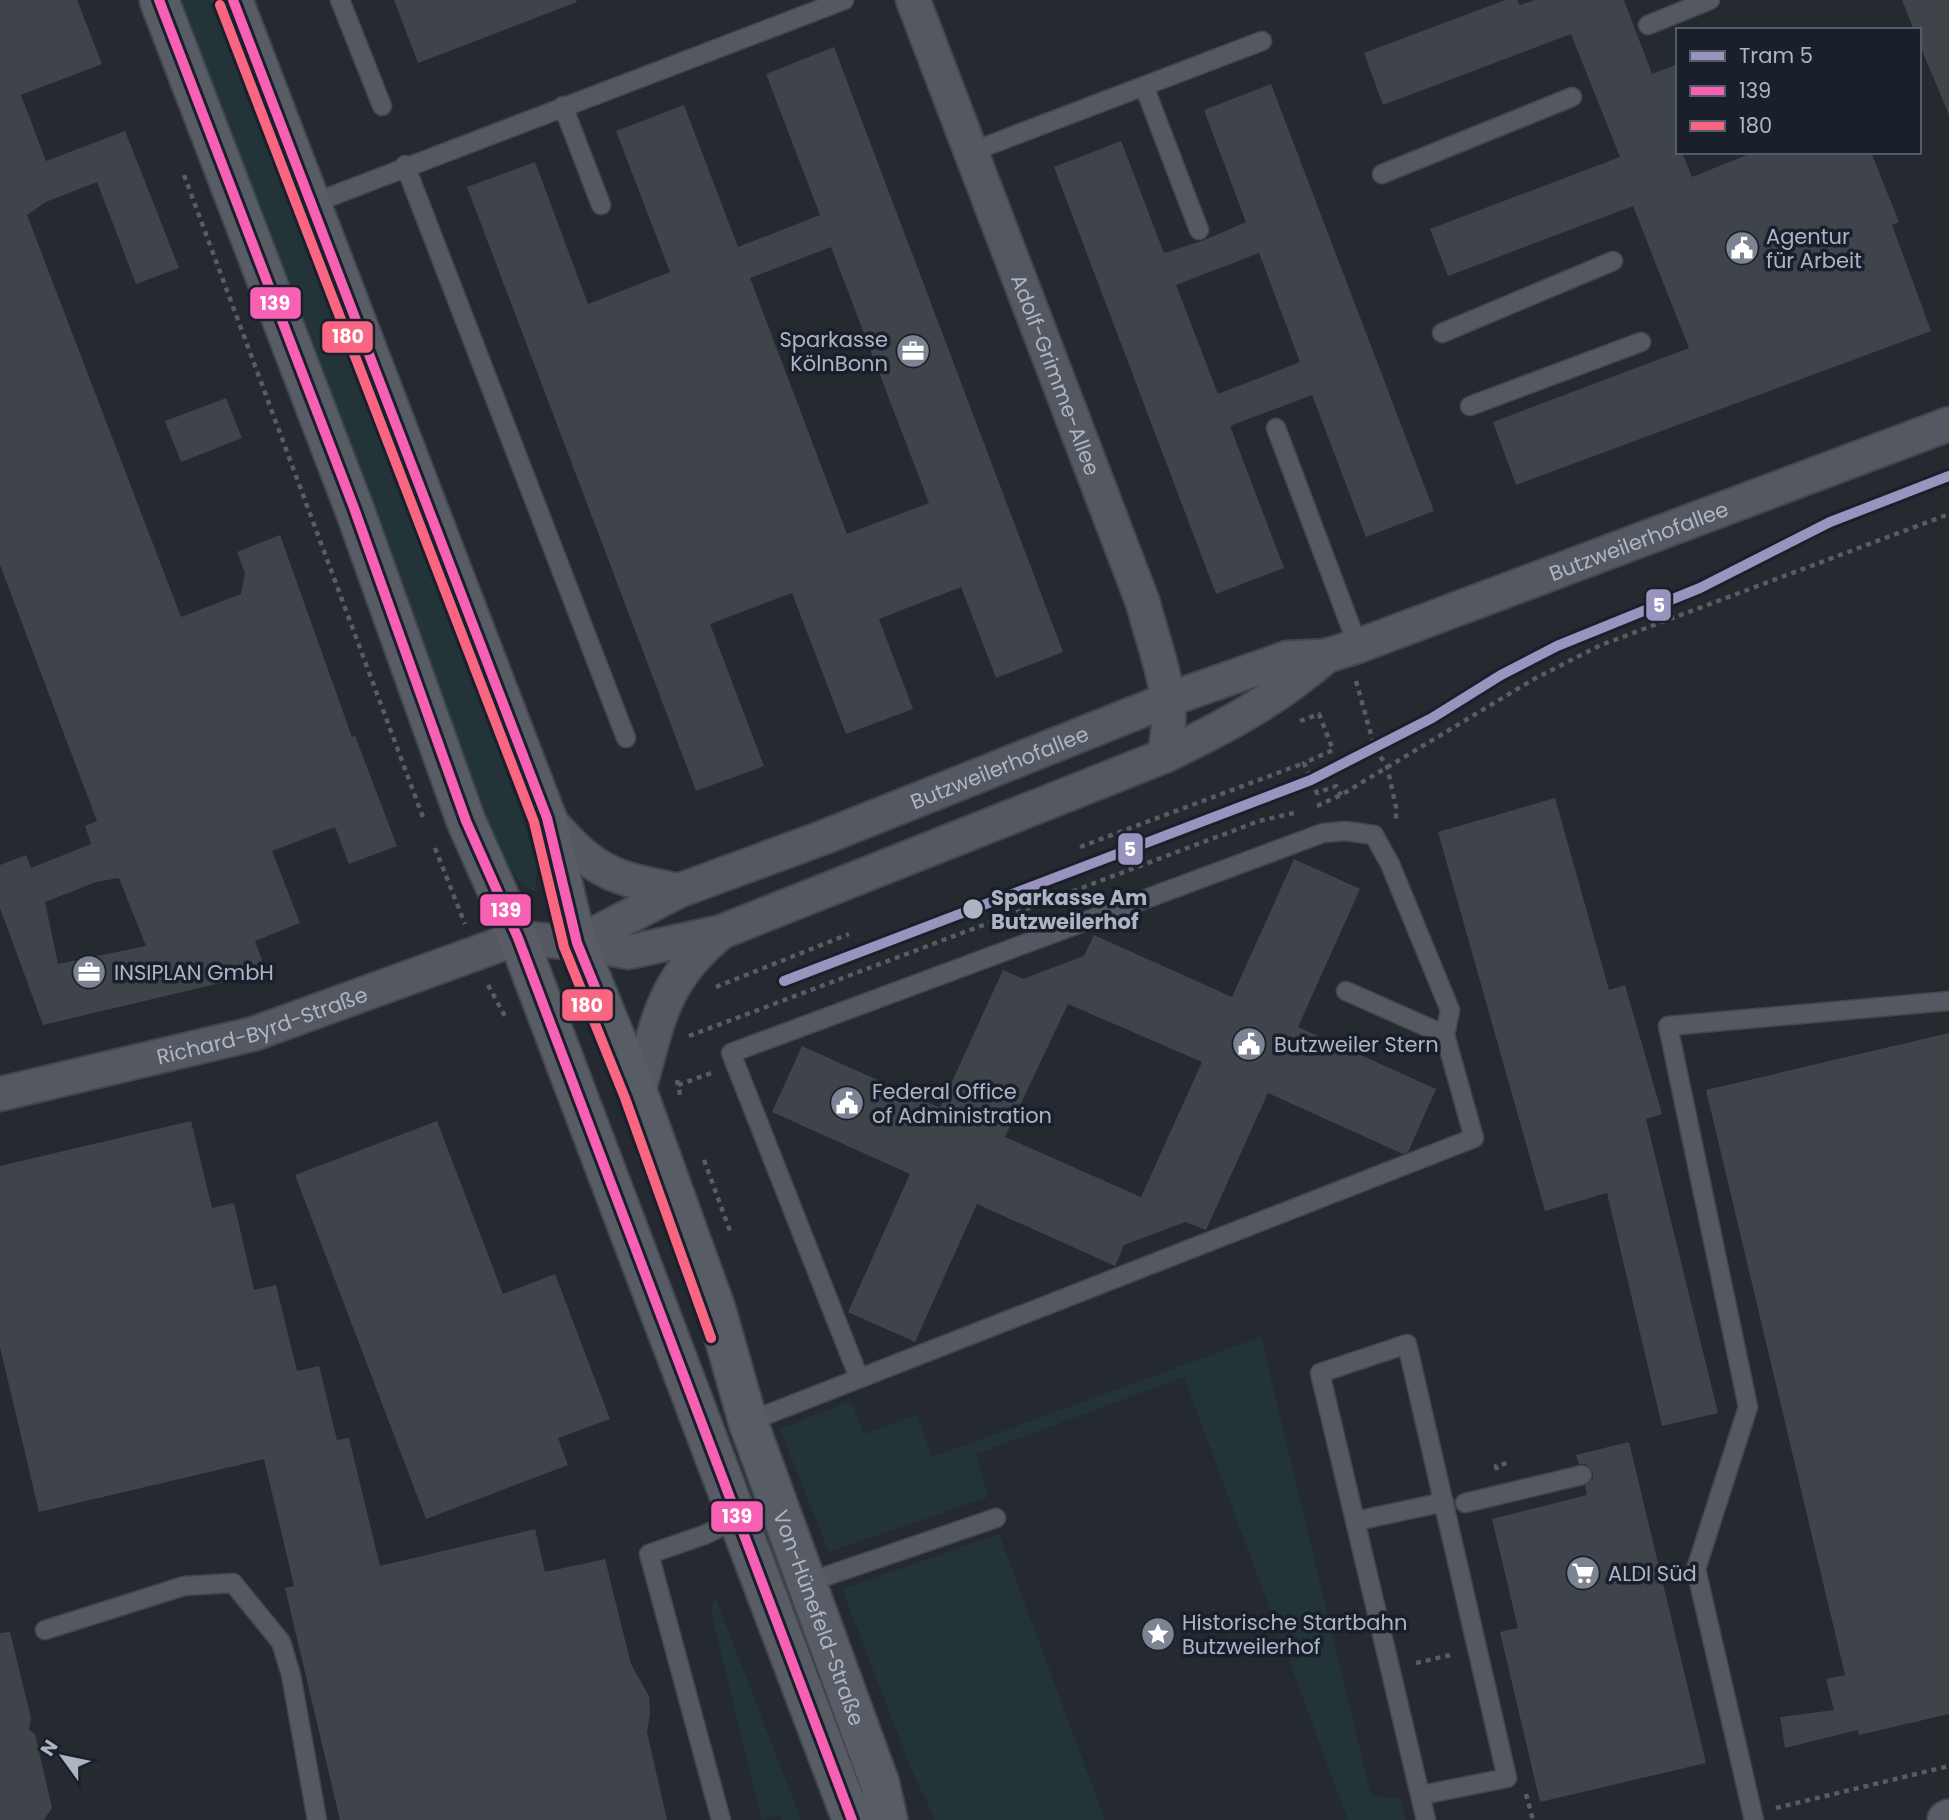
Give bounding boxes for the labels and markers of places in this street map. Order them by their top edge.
place label: Agentur für Arbeit [1766,222,1862,275]
public building icon: Agentur für Arbeit [1723,229,1761,267]
place label: Sparkasse KölnBonn [779,325,888,378]
office icon: Sparkasse KölnBonn [894,332,932,370]
place label: Sparkasse Am Butzweilerhof [991,883,1147,936]
marker: Sparkasse Am Butzweilerhof [961,897,985,921]
office icon: INSIPLAN GmbH [70,953,108,991]
place label: INSIPLAN GmbH [114,958,274,987]
public building icon: Butzweiler Stern [1230,1025,1268,1063]
place label: Butzweiler Stern [1274,1030,1439,1059]
place label: Federal Office of Administration [872,1077,1052,1130]
public building icon: Federal Office of Administration [828,1084,866,1122]
supermarket icon: ALDI Süd [1564,1554,1602,1592]
place label: ALDI Süd [1608,1559,1697,1588]
place label: Historische Startbahn Butzweilerhof [1182,1608,1407,1661]
place icon: Historische Startbahn Butzweilerhof [1139,1615,1177,1653]

